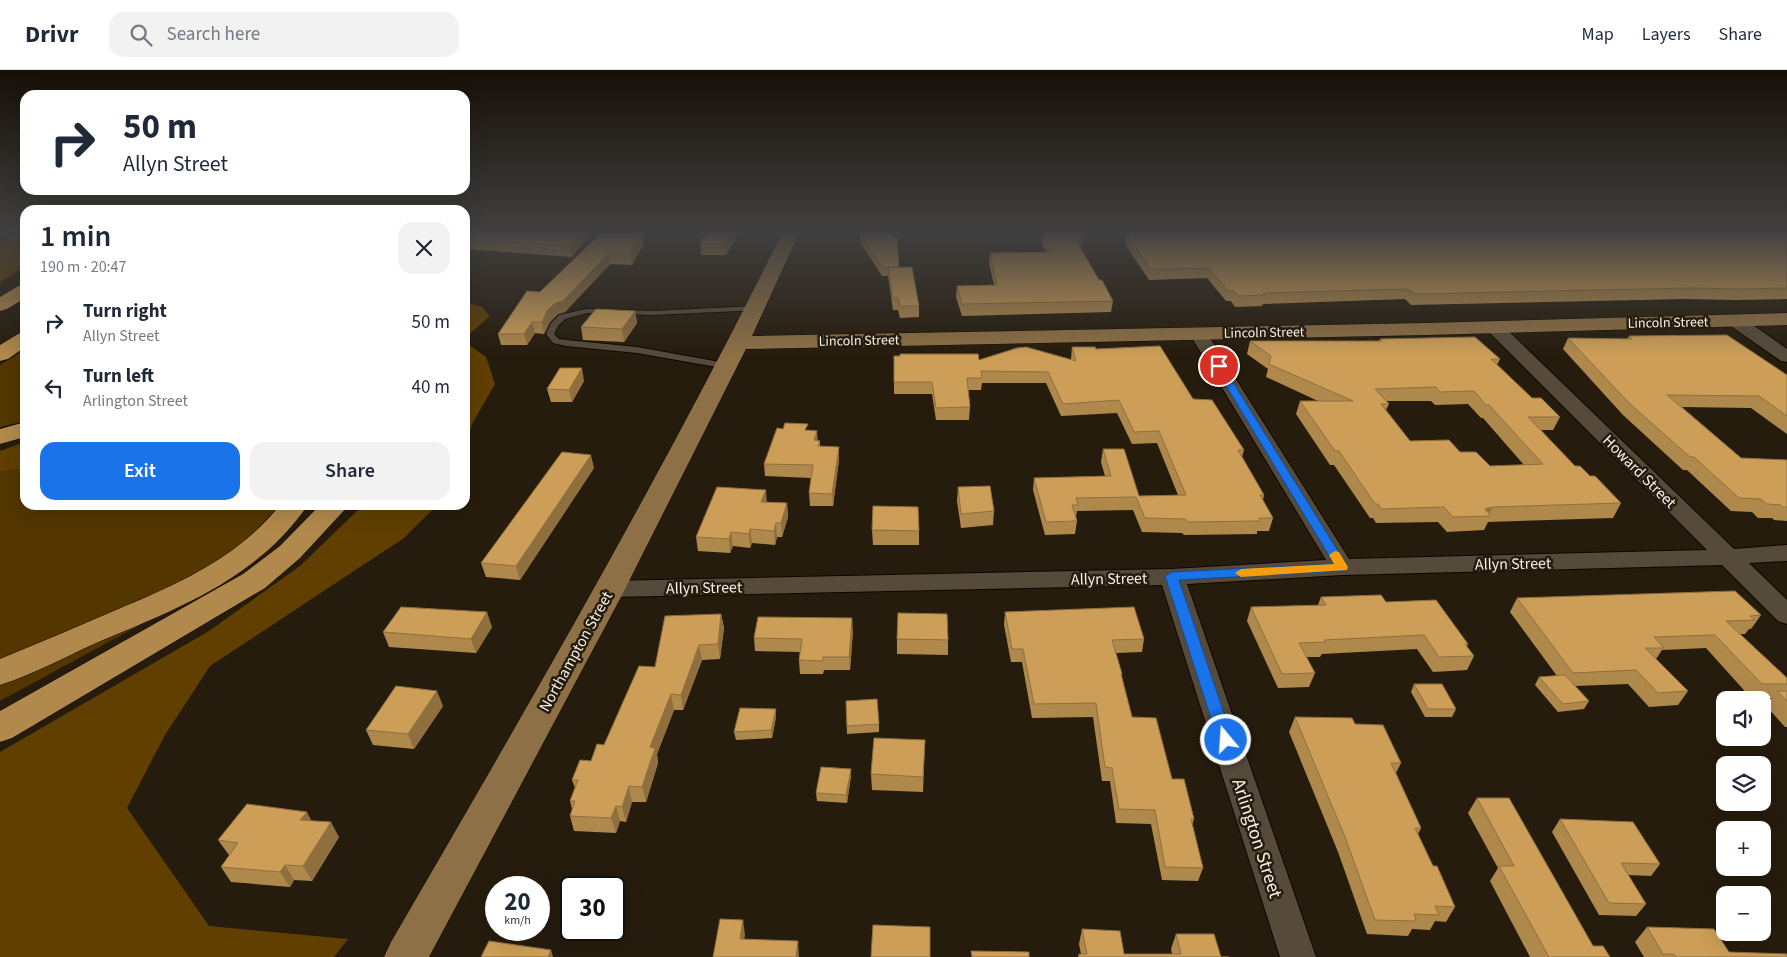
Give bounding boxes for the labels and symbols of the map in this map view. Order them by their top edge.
street label: Lincoln Street [1628,312,1709,334]
street label: Lincoln Street [1224,322,1305,344]
street label: Lincoln Street [819,330,900,352]
pin [1198,345,1240,387]
street label: Howard Street [1598,430,1681,514]
street label: Allyn Street [1475,552,1552,576]
street label: Allyn Street [1071,567,1148,591]
street label: Allyn Street [666,576,743,600]
street label: Northampton Street [534,587,618,716]
position arrow [1199,713,1251,765]
street label: Arlington Street [1224,775,1289,902]
speed limit sign: 30 [560,876,625,941]

